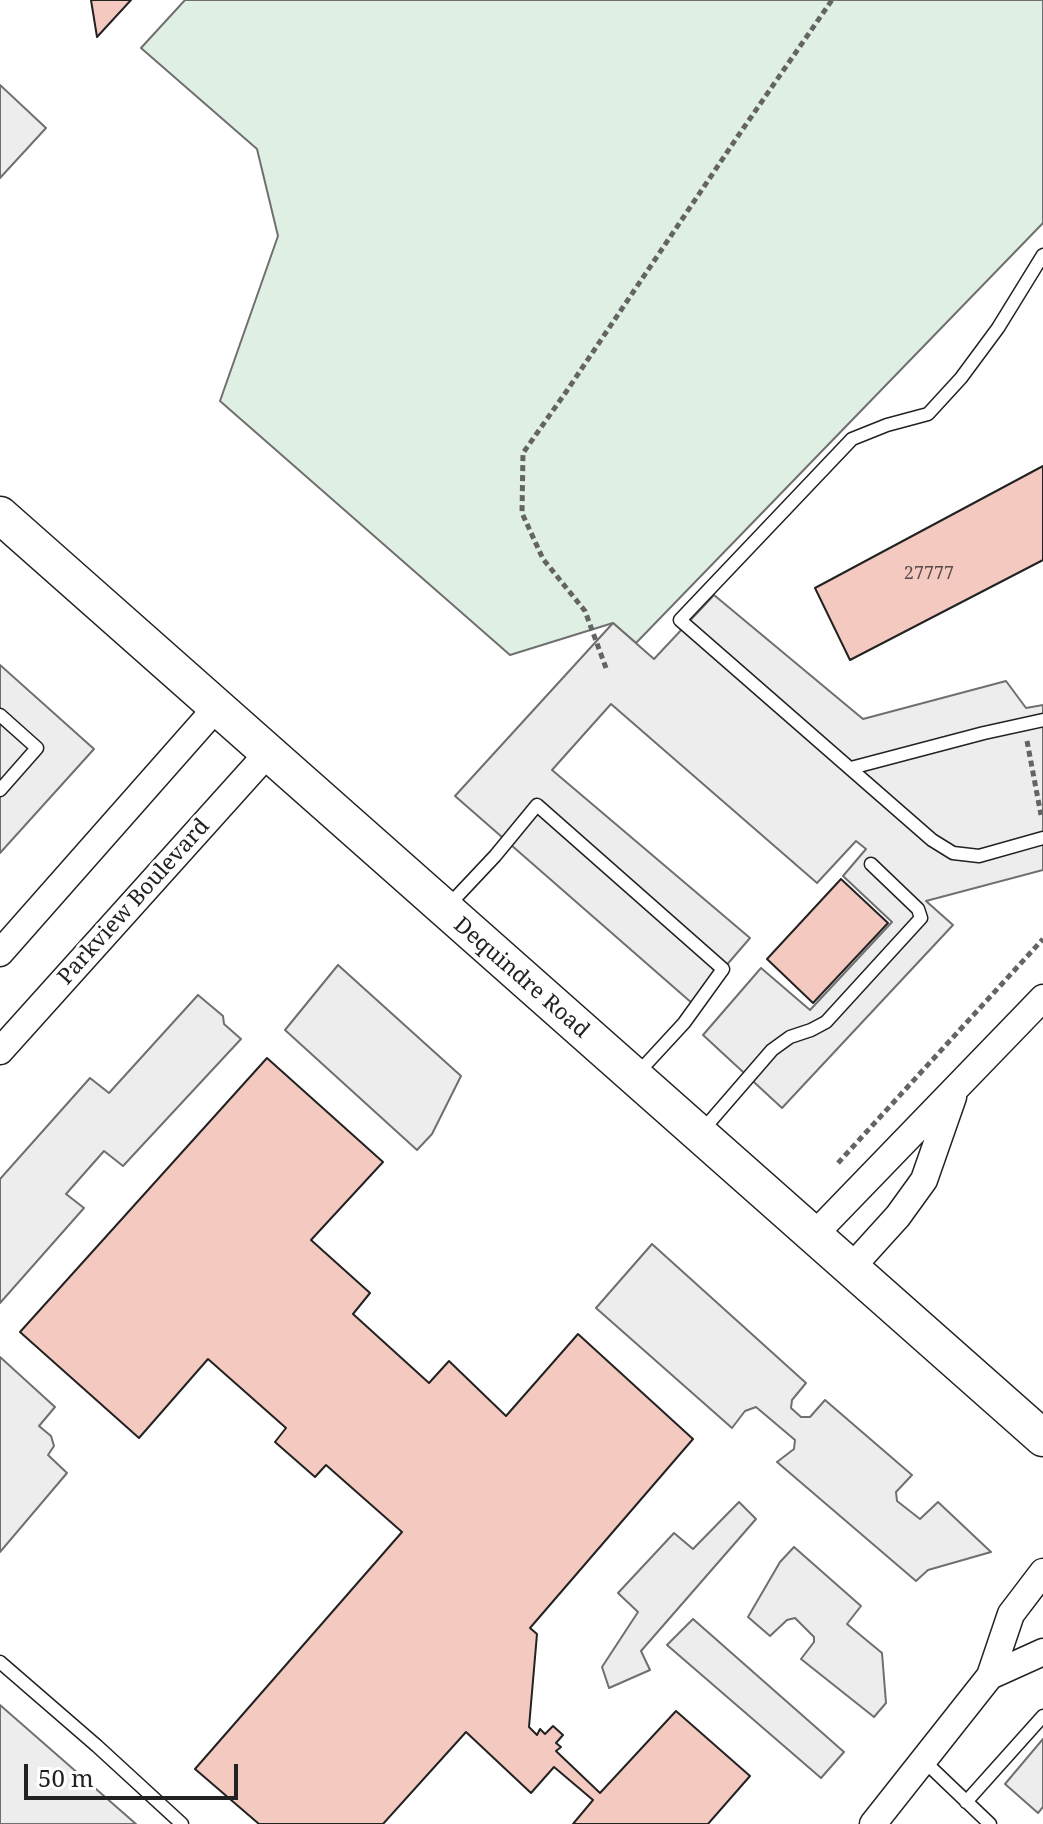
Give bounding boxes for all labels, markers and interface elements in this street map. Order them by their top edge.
house number: 27777 [904,563,954,585]
street label: Parkview Boulevard [53,814,215,990]
street label: Dequindre Road [448,912,594,1044]
scale bar [28,1748,242,1798]
text: 50 m [38,1761,94,1794]

